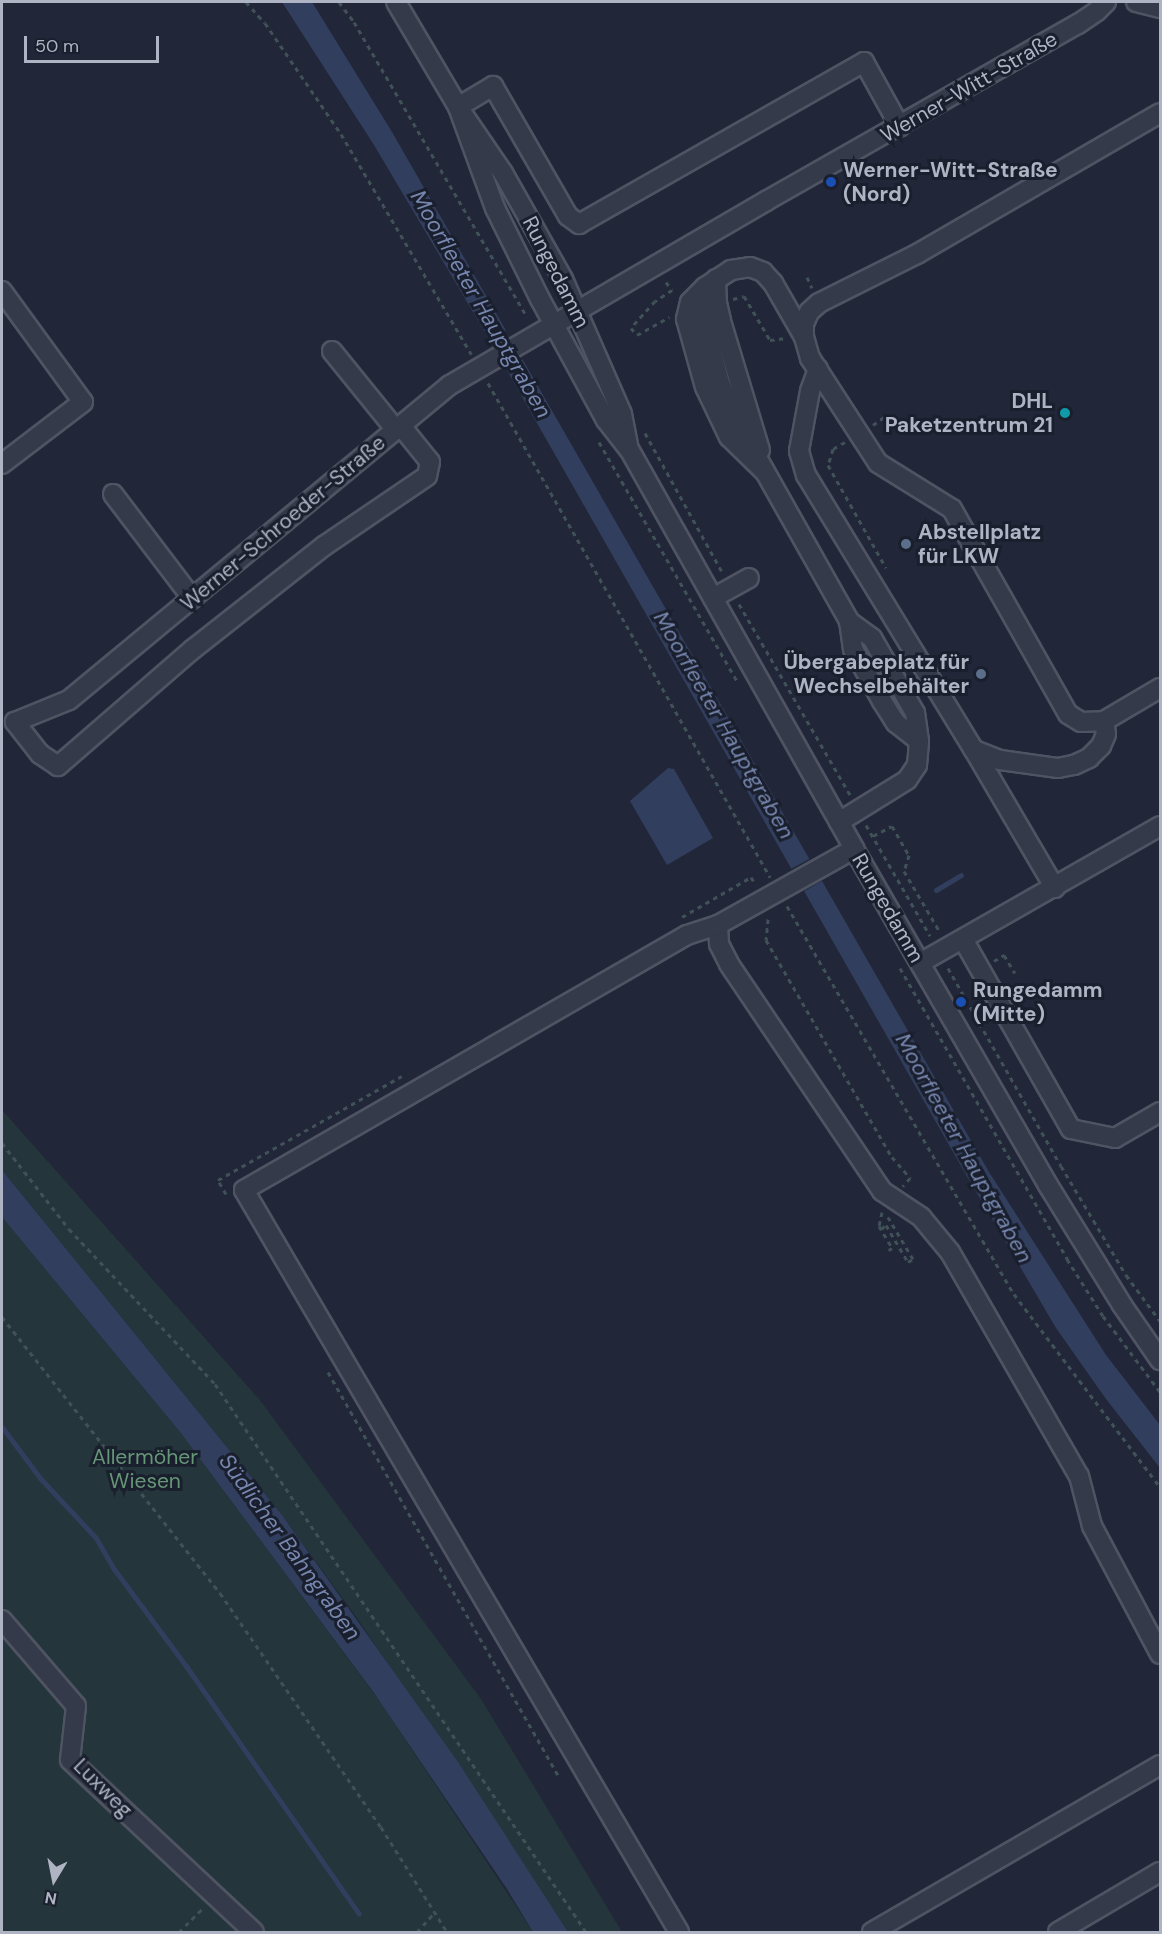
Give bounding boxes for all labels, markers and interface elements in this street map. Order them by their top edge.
scale bar [27,24,162,62]
street label: Werner-Witt-Straße [876,26,1062,148]
text: 50 m [35,34,79,58]
place label: Werner-Witt-Straße (Nord) [843,157,1058,207]
marker: Werner-Witt-Straße (Nord) [824,175,838,189]
water label: Moorfleeter Hauptgraben [405,185,557,423]
street label: Rungedamm [517,212,595,332]
place label: DHL Paketzentrum 21 [885,388,1053,438]
marker: DHL Paketzentrum 21 [1058,406,1072,420]
street label: Werner-Schroeder-Straße [176,430,390,616]
place label: Abstellplatz für LKW [918,519,1041,569]
marker: Abstellplatz für LKW [899,537,913,551]
water label: Moorfleeter Hauptgraben [648,606,800,844]
place label: Übergabeplatz für Wechselbehälter [783,649,969,699]
marker: Übergabeplatz für Wechselbehälter [974,667,988,681]
street label: Rungedamm [847,849,929,967]
place label: Rungedamm (Mitte) [973,977,1102,1027]
marker: Rungedamm (Mitte) [954,995,968,1009]
water label: Moorfleeter Hauptgraben [890,1029,1038,1267]
park label: Allermöher Wiesen [92,1444,198,1494]
water label: Südlicher Bahngraben [214,1449,366,1645]
street label: Luxweg [68,1753,138,1823]
north arrow [24,1850,84,1910]
text: N [43,1887,58,1910]

